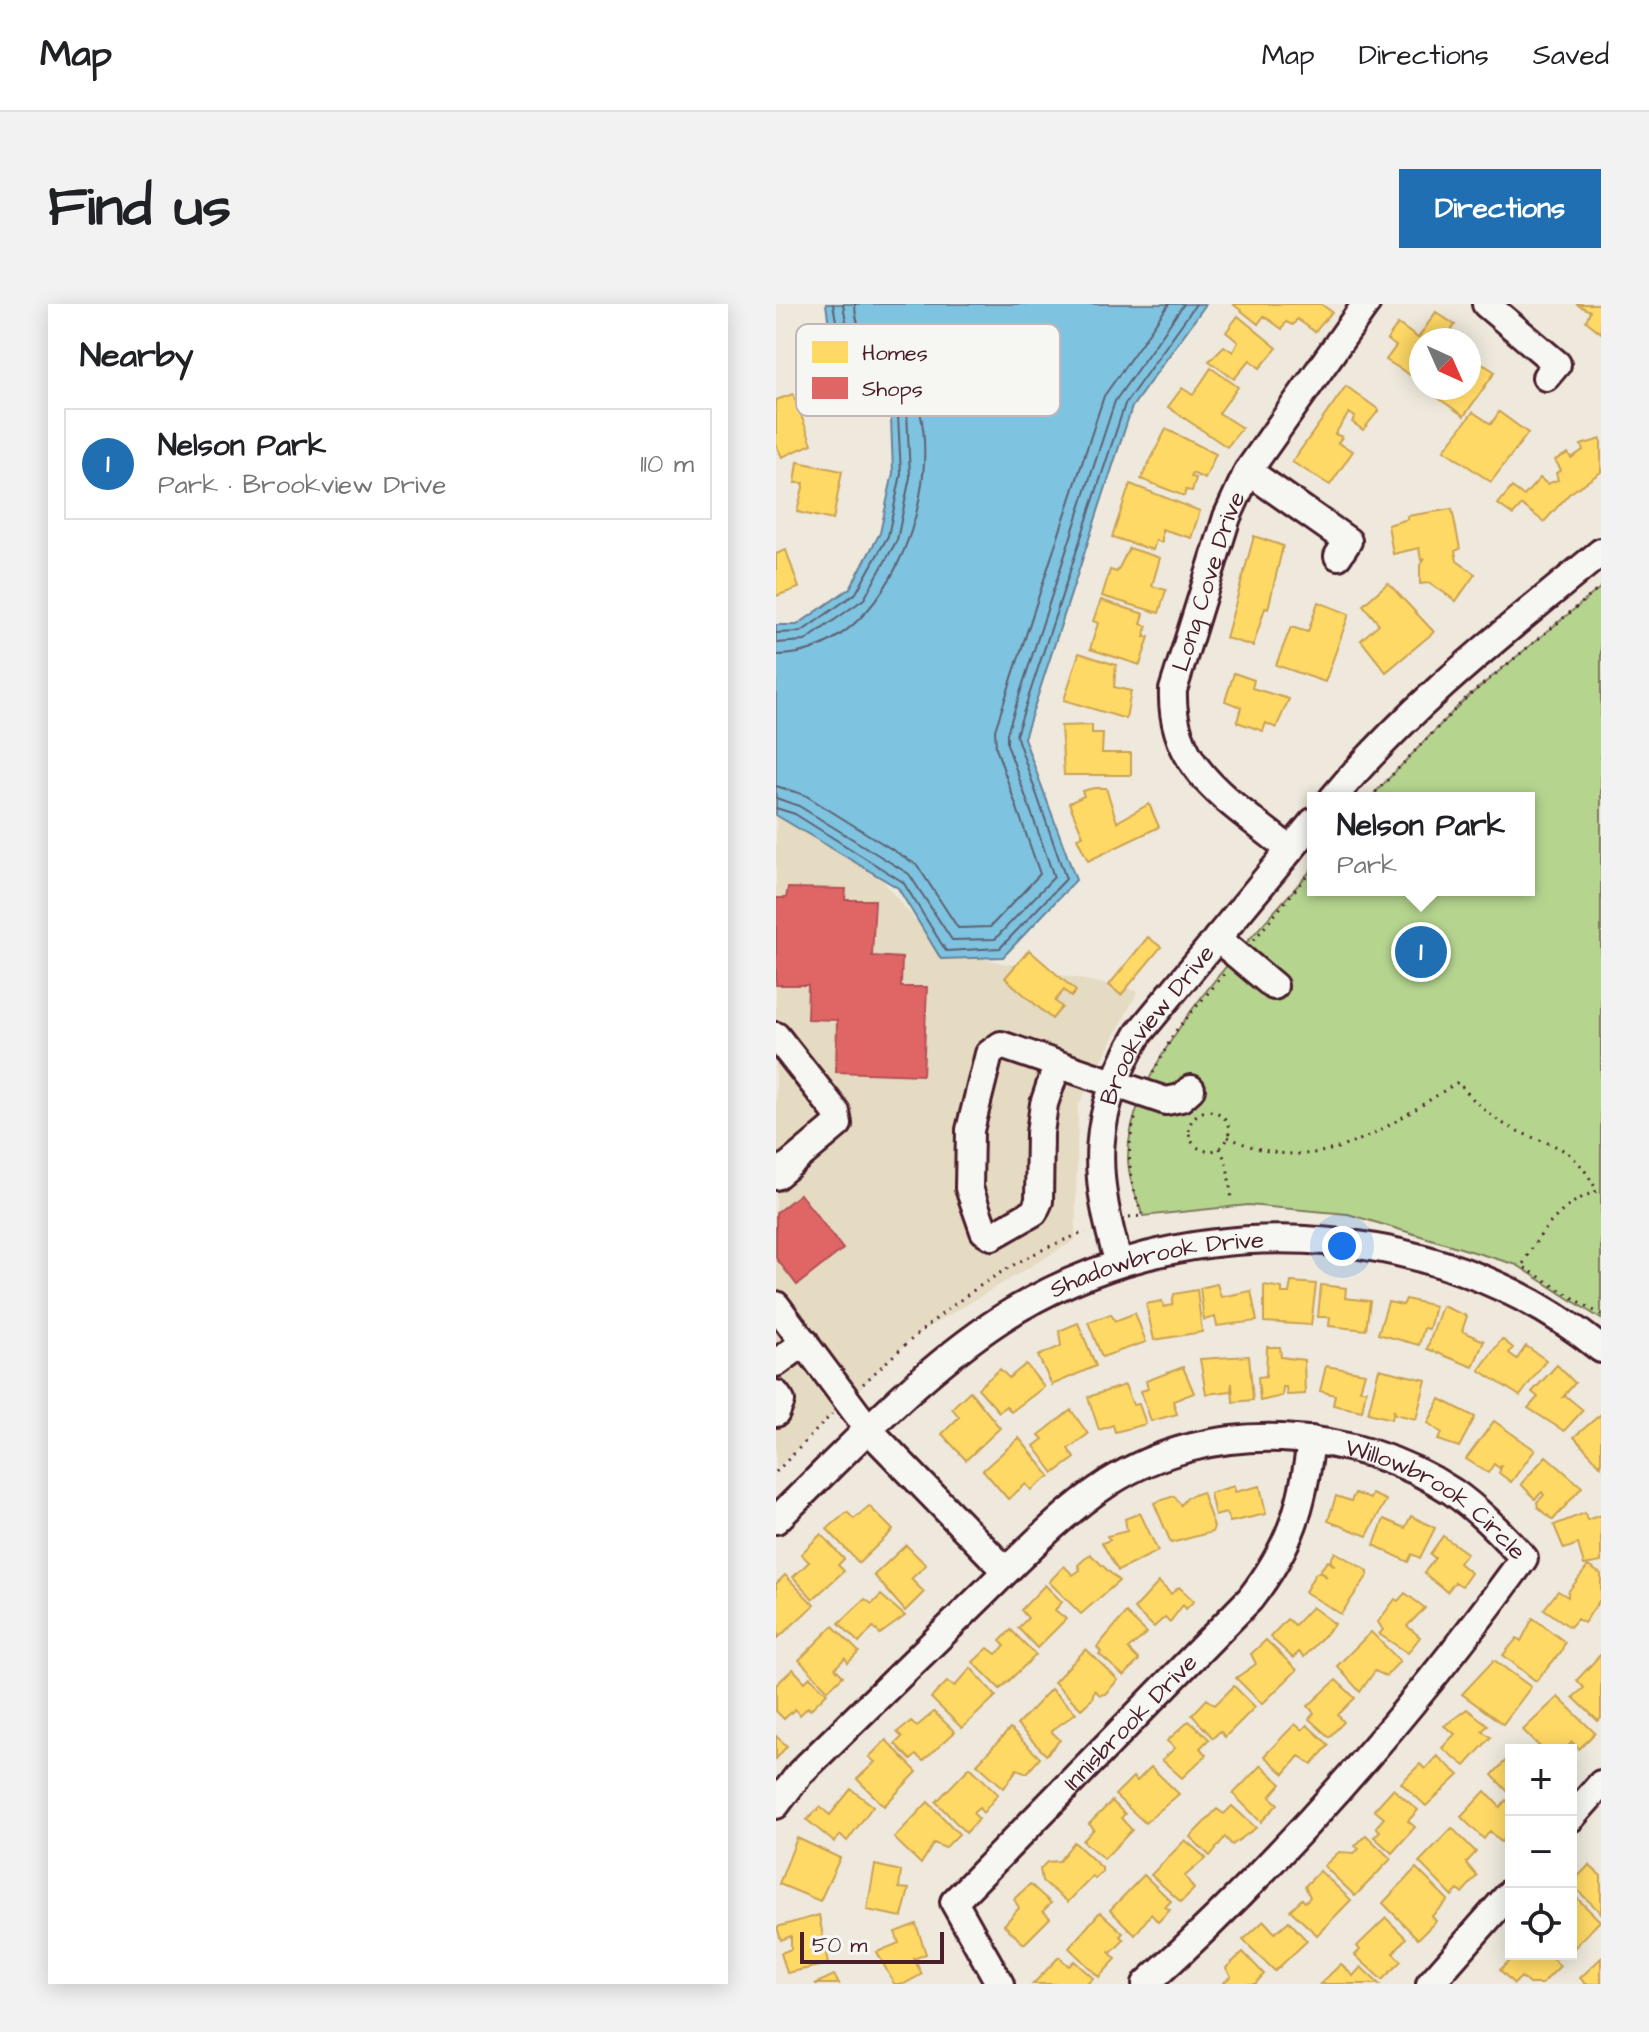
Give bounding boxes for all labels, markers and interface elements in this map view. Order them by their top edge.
text: Map [40,29,112,81]
text: Map [1262,36,1315,75]
text: Directions [1359,36,1489,75]
text: Saved [1533,36,1609,75]
text: Find us [48,169,231,247]
button: Directions [1399,169,1601,248]
legend [796,324,1060,416]
north arrow [1409,328,1481,400]
text: Nearby [80,332,194,380]
text: Homes [862,338,928,369]
text: Shops [862,374,923,405]
text: Nelson Park [158,425,326,467]
text: 1 [106,446,110,482]
text: 110 m [640,446,694,482]
text: Park · Brookview Drive [158,467,446,503]
street label: Long Cove Drive [1164,486,1255,676]
popup [1307,792,1535,896]
text: Nelson Park [1337,805,1505,847]
text: Park [1337,847,1397,883]
pin: 1 [1395,922,1447,982]
street label: Brookview Drive [1092,938,1223,1109]
street label: Shadowbrook Drive [1044,1223,1265,1307]
your location [1322,1226,1362,1266]
street label: Willowbrook Circle [1342,1431,1533,1568]
street label: Innisbrook Drive [1056,1646,1206,1798]
map controls [1505,1744,1577,1960]
button: + [1505,1744,1577,1816]
button: − [1505,1816,1577,1888]
button: locate [1505,1888,1577,1960]
scale bar [800,1928,944,1964]
text: 50 m [812,1930,867,1961]

